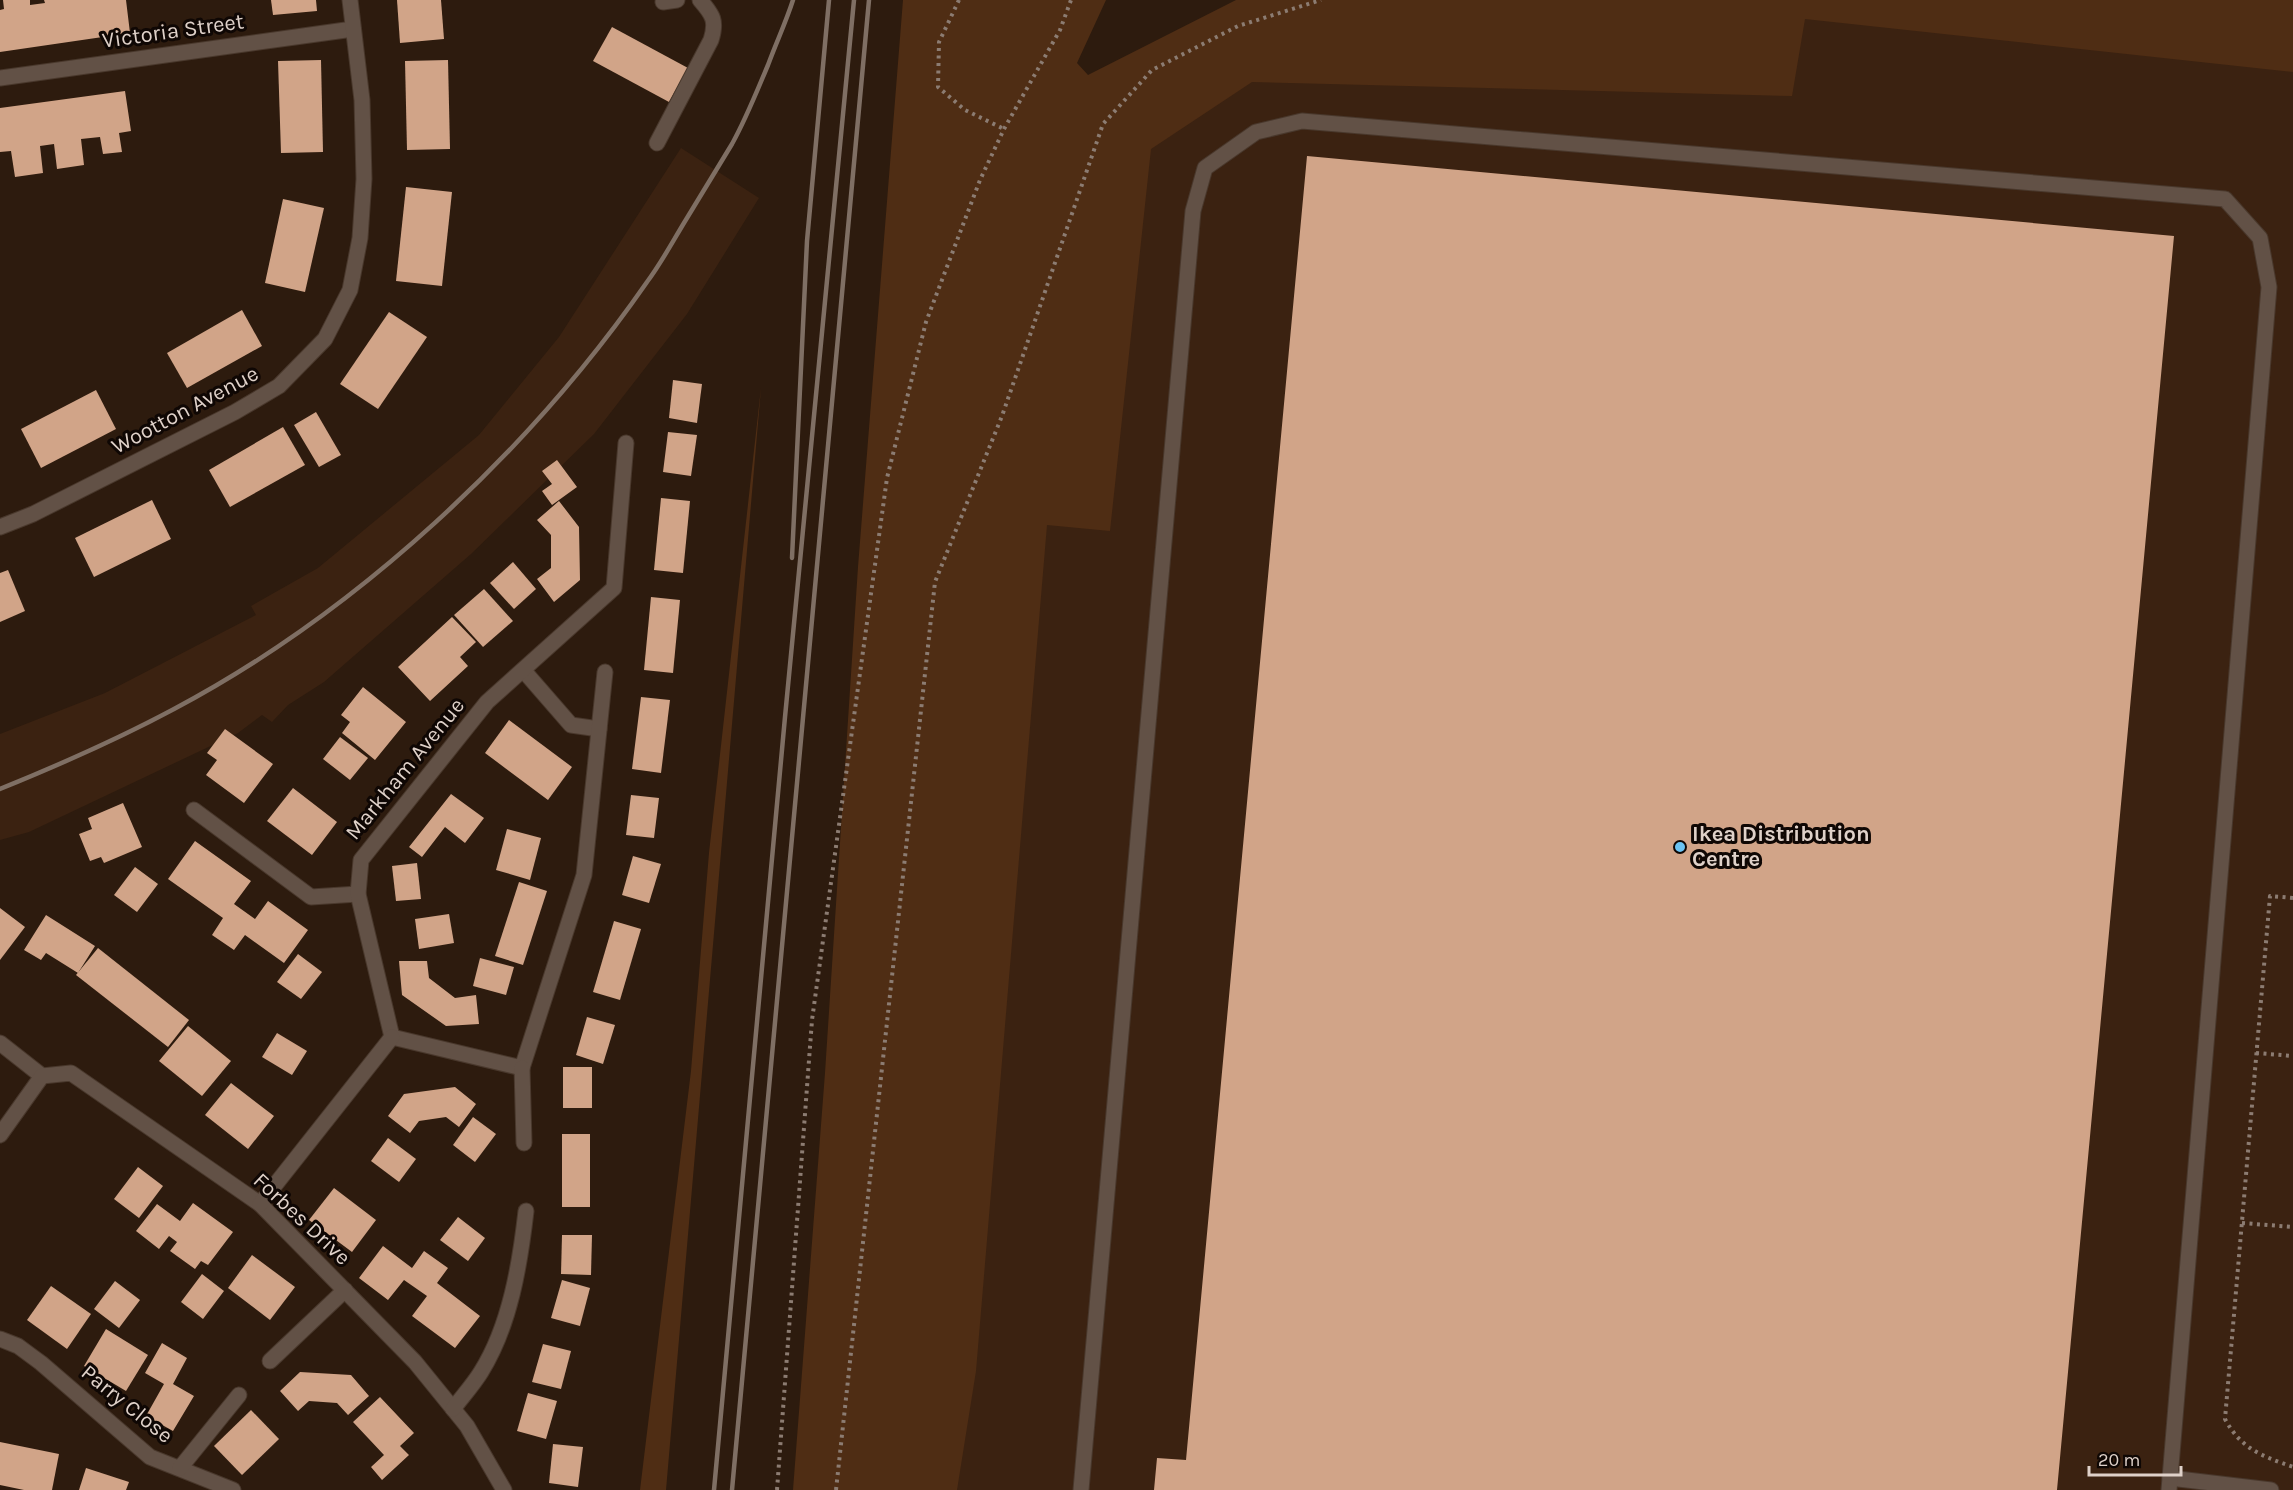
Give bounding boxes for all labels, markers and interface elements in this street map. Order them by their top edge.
street label: Victoria Street [100,8,246,54]
street label: Wootton Avenue [107,360,263,460]
street label: Markham Avenue [340,693,470,845]
place label: Ikea Distribution Centre [1692,821,1870,872]
marker: Ikea Distribution Centre [1673,840,1687,854]
street label: Forbes Drive [248,1167,356,1271]
street label: Parry Close [76,1359,178,1449]
scale bar [2089,1439,2180,1477]
text: 20 m [2098,1449,2140,1471]

